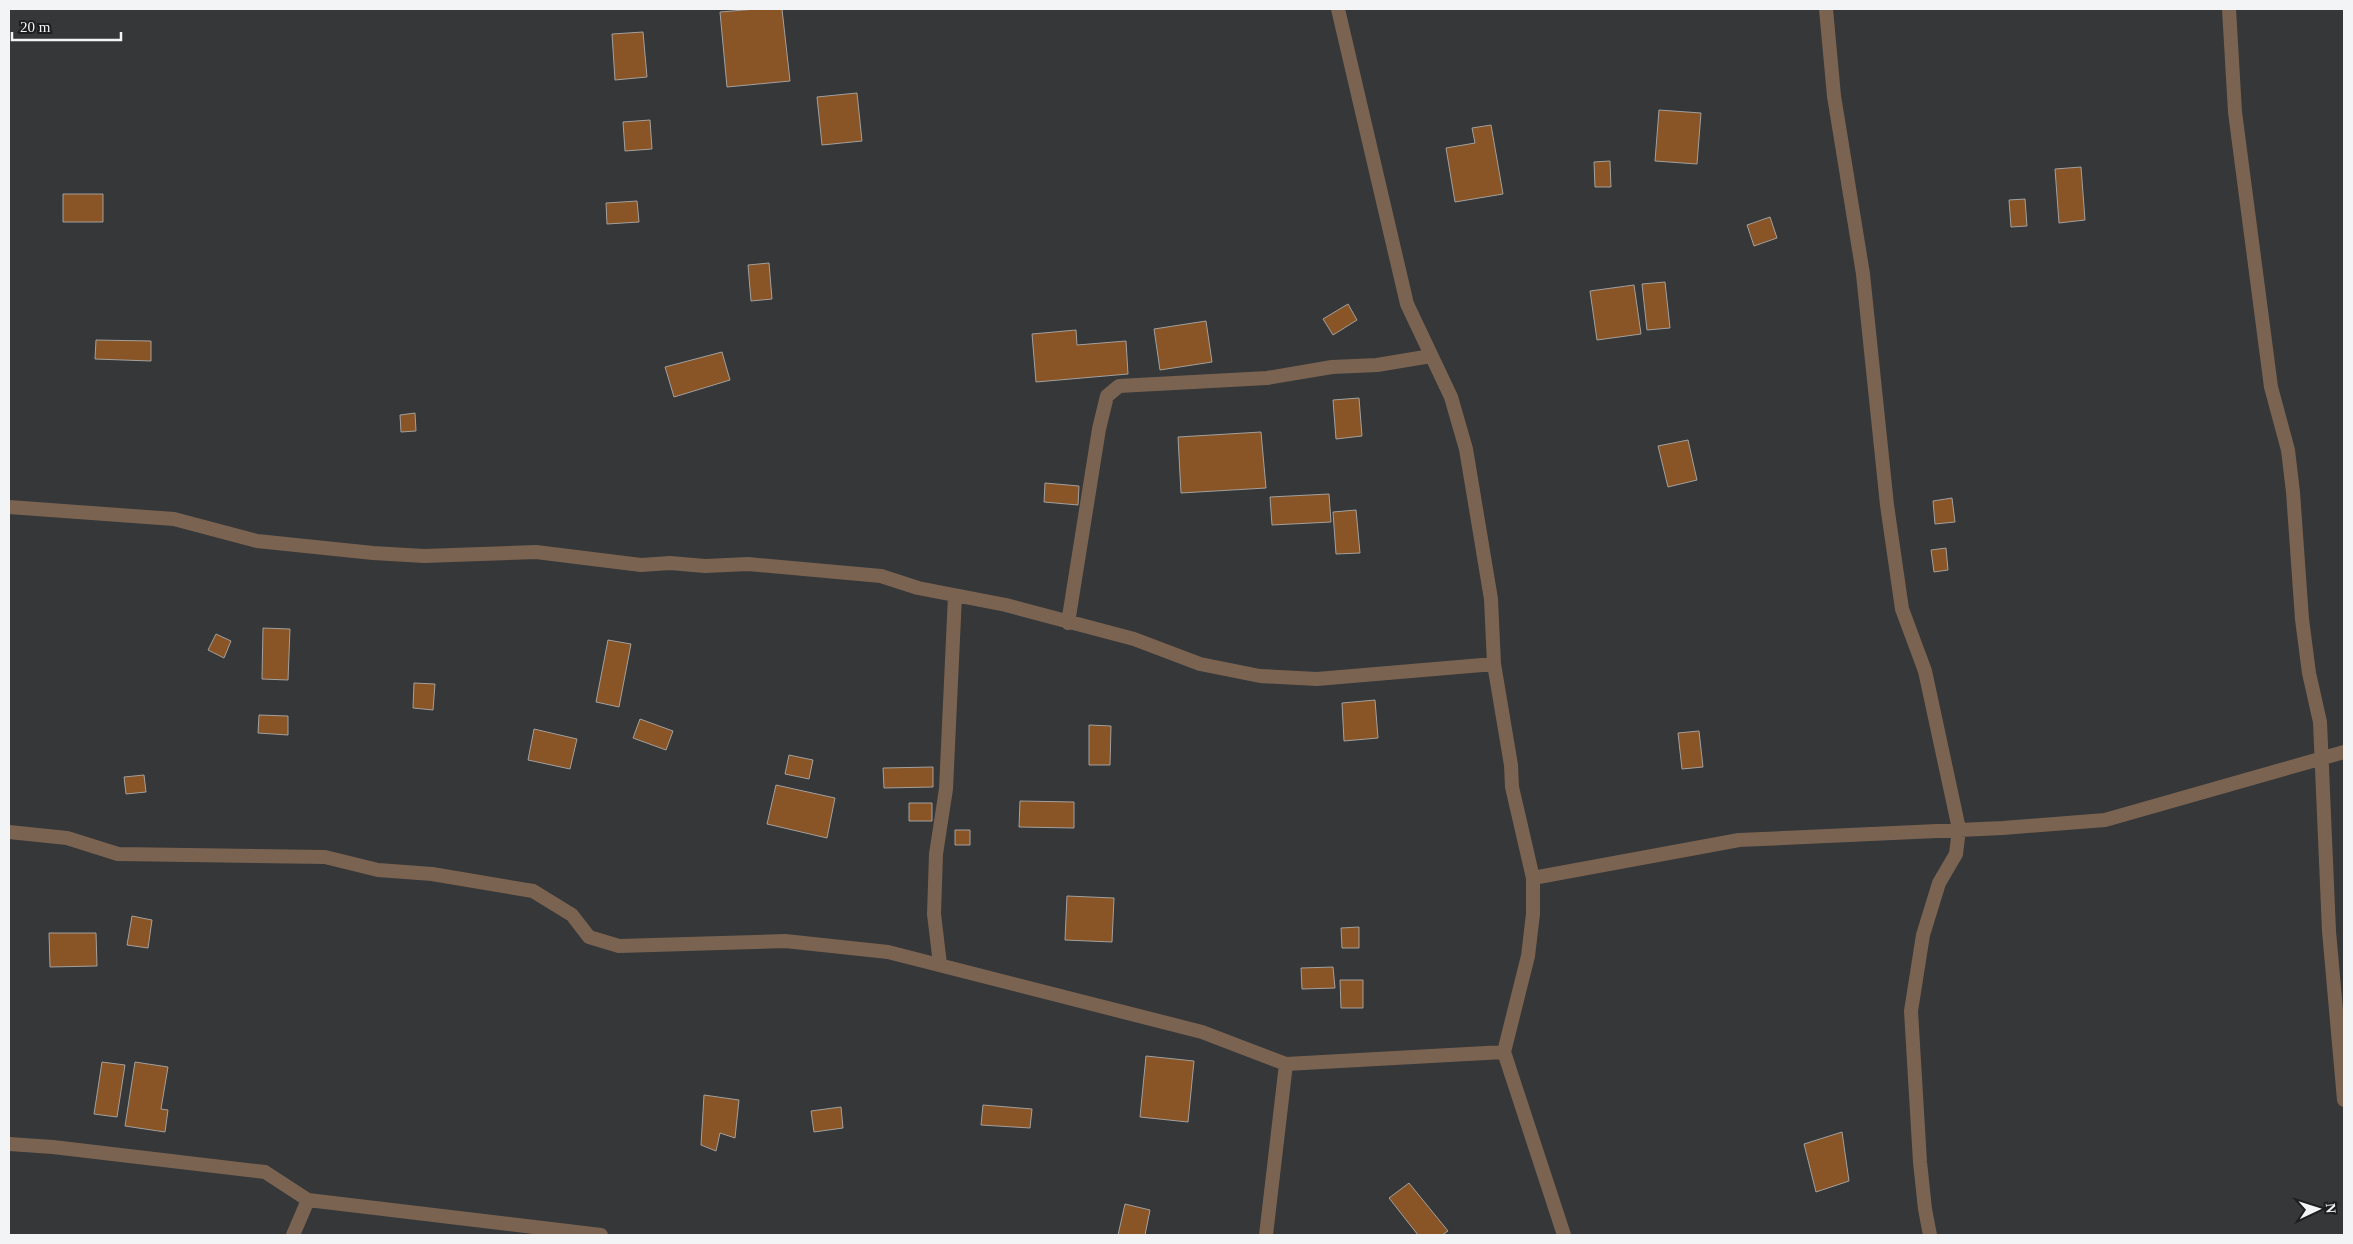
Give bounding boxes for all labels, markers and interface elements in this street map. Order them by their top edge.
scale bar [12,10,121,42]
text: 20 m [20,19,51,35]
north arrow [2293,1184,2343,1234]
text: N [2323,1203,2338,1214]

